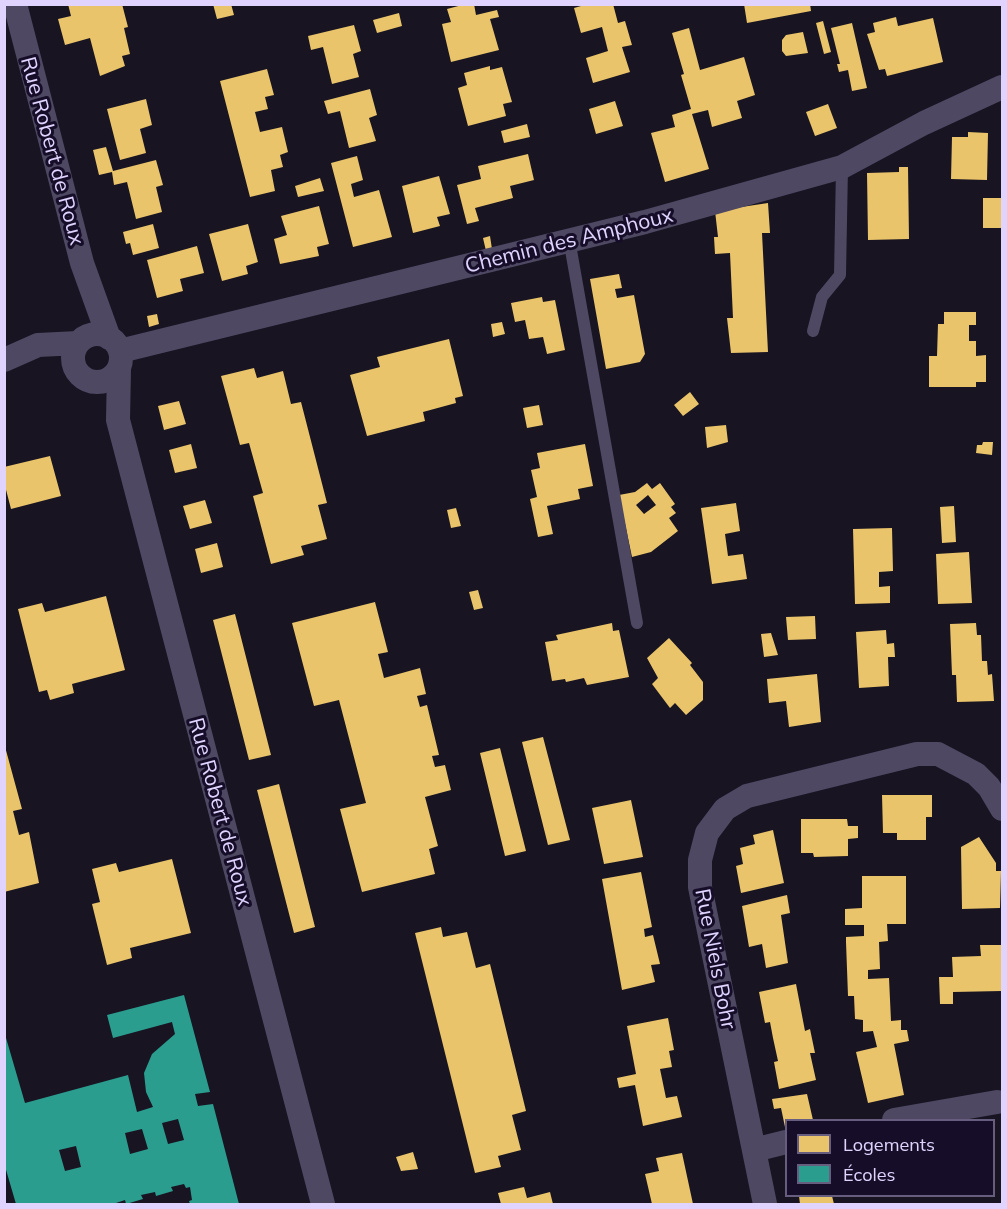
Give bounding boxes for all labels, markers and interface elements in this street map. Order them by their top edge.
street label: Rue Robert de Roux [15,54,89,248]
street label: Chemin des Amphoux [462,203,676,279]
street label: Rue Robert de Roux [183,715,257,909]
street label: Rue Niels Bohr [689,887,741,1031]
legend [785,1119,995,1197]
text: Logements [843,1133,935,1156]
text: Écoles [843,1163,896,1186]

